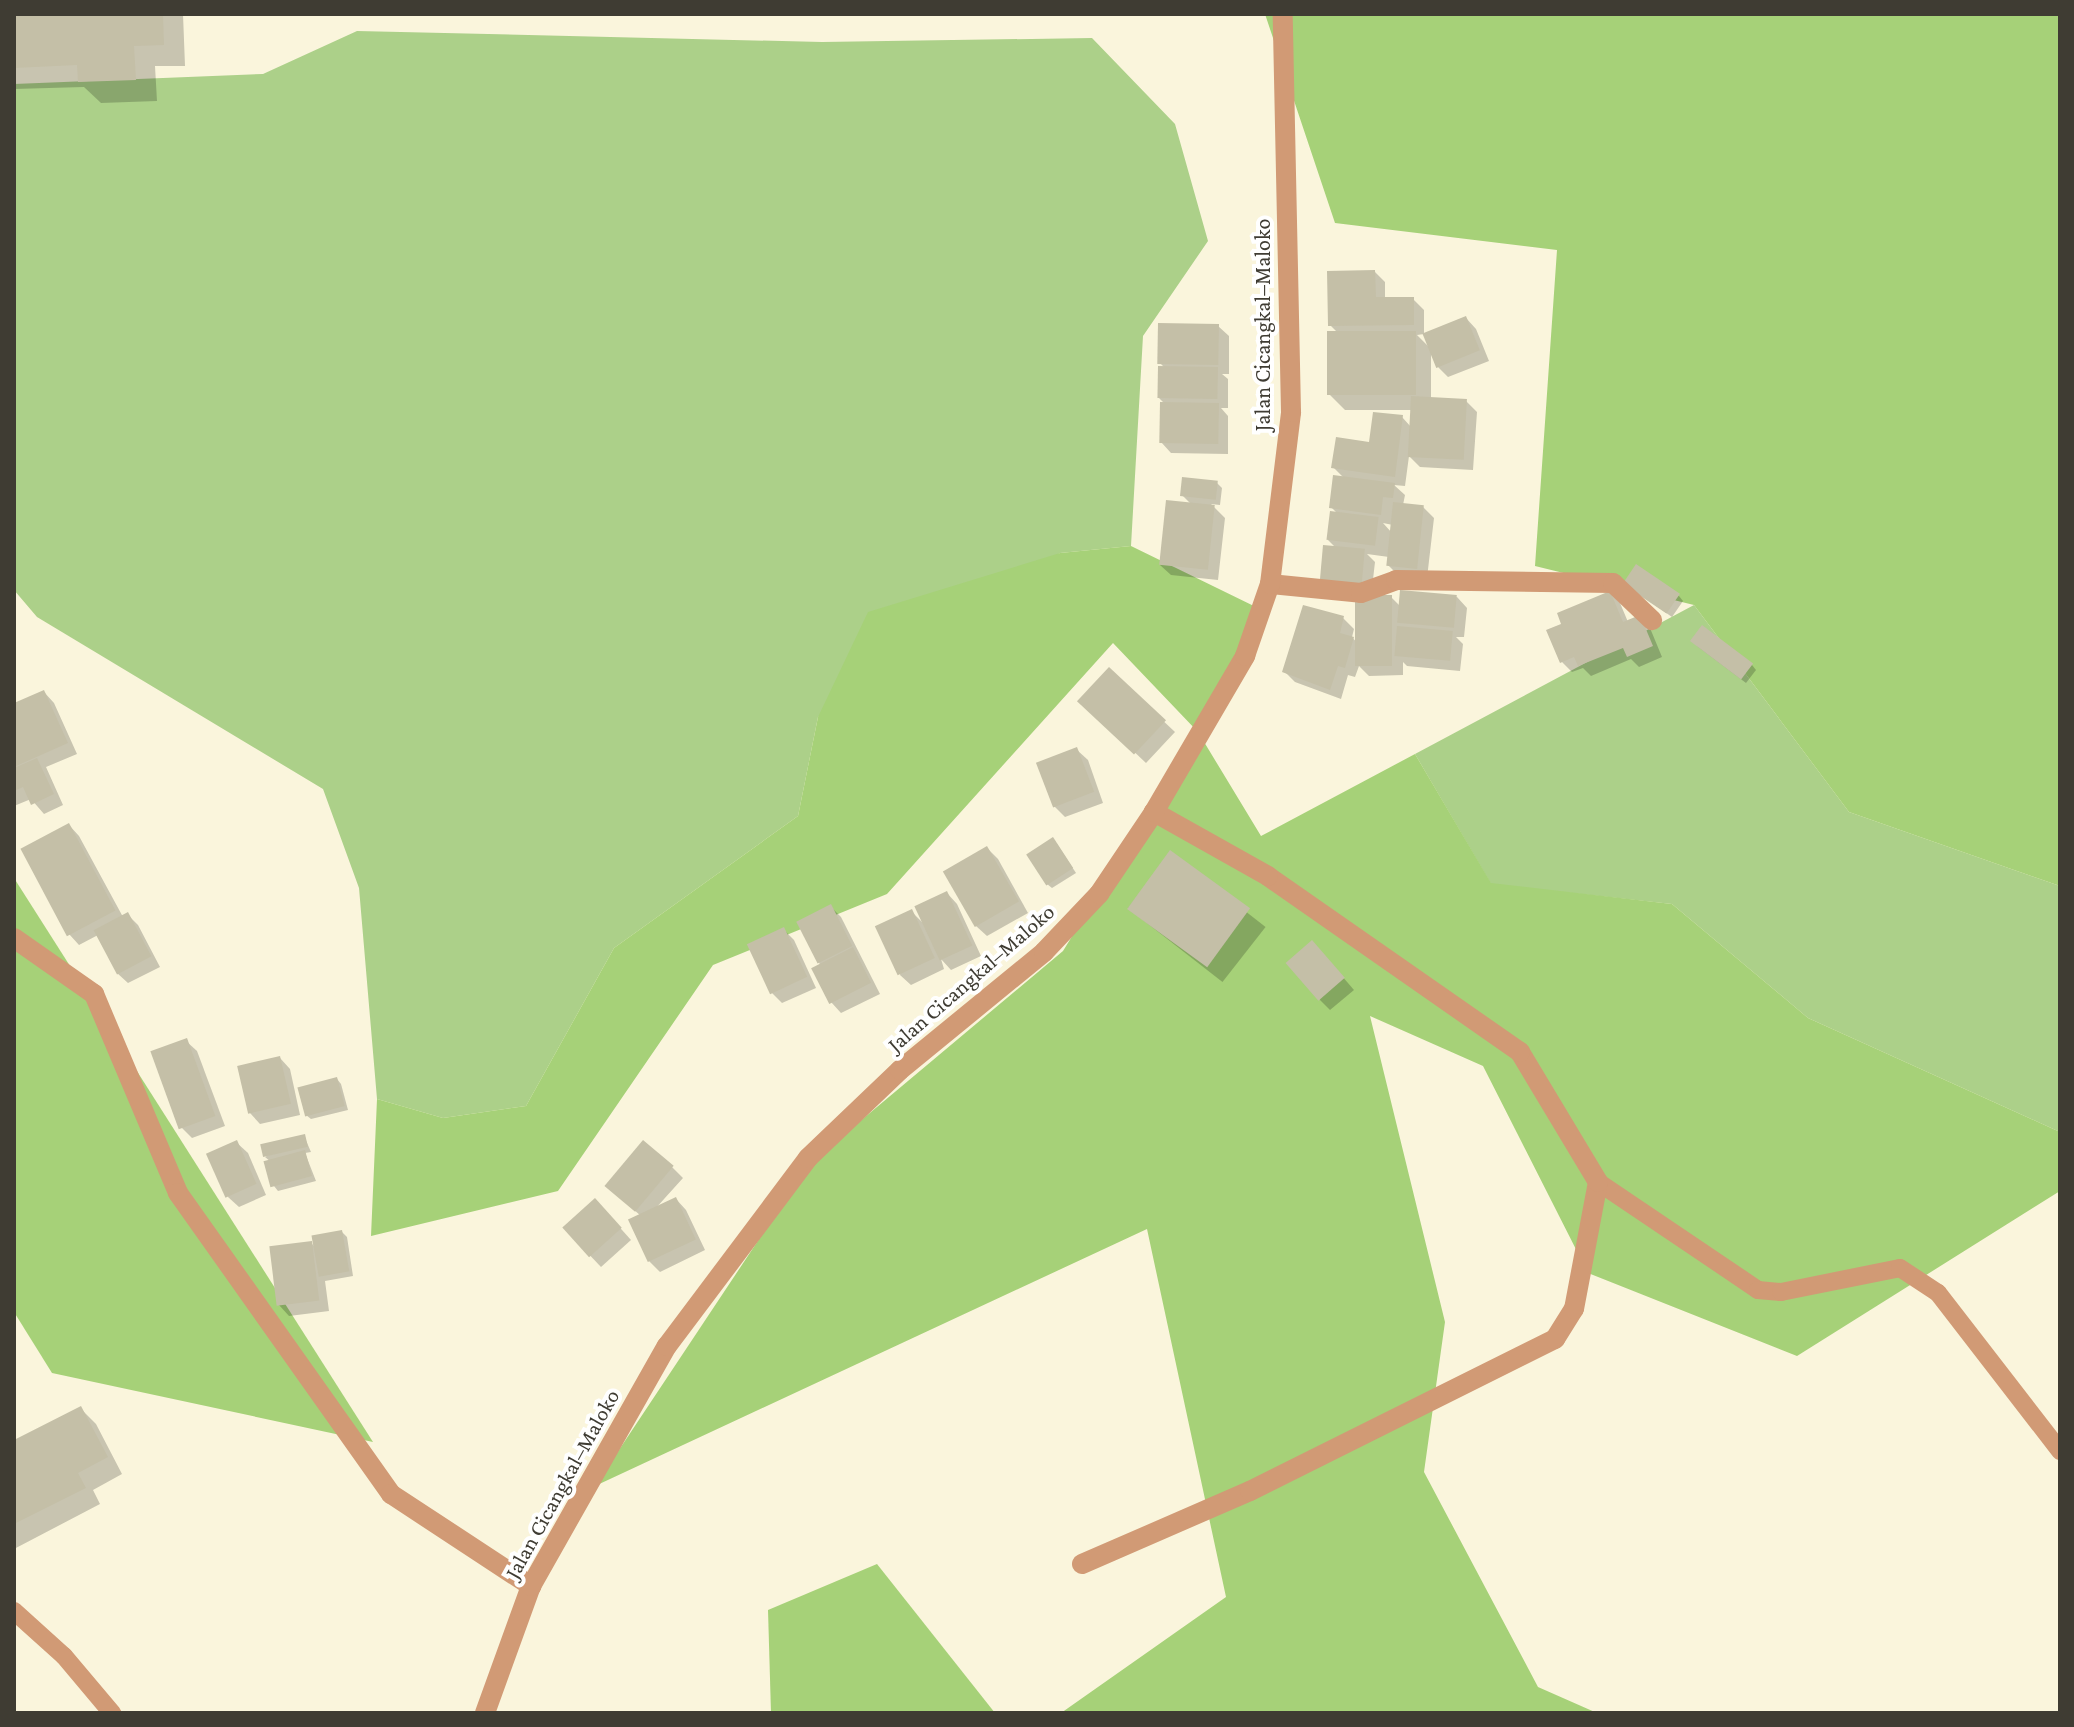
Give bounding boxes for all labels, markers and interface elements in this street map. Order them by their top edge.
street label: Jalan Cicangkal–Maloko [1250,219,1276,431]
street label: Jalan Cicangkal–Maloko [882,898,1060,1058]
street label: Jalan Cicangkal–Maloko [499,1385,625,1583]

